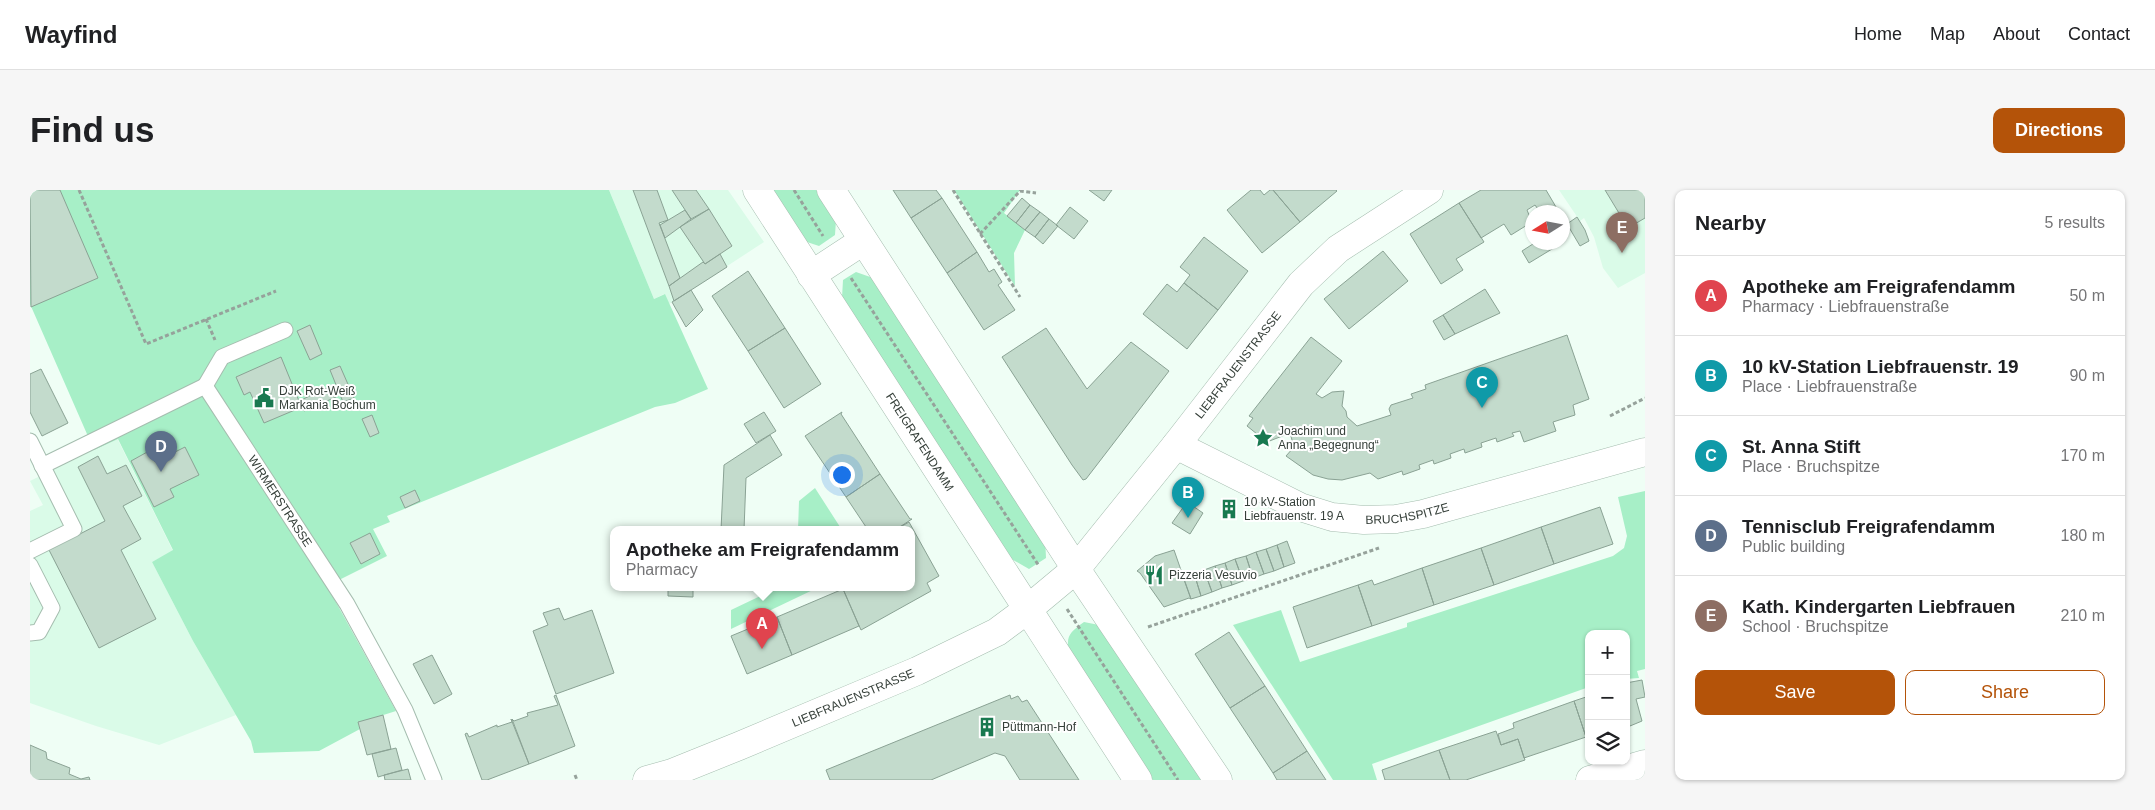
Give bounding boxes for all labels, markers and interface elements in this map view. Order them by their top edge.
text: Wayfind [25,21,117,48]
text: Home [1854,24,1902,44]
text: Map [1930,24,1965,44]
text: About [1993,24,2040,44]
text: Contact [2068,24,2130,44]
button: Directions [1993,108,2125,153]
text: Find us [30,110,154,149]
north arrow [1525,205,1570,250]
text: Nearby [1695,211,1766,234]
pin: E [1606,212,1638,253]
text: 5 results [2045,214,2105,231]
text: Apotheke am Freigrafendamm [1742,276,2015,297]
text: A [1705,287,1717,304]
text: 50 m [2069,287,2105,304]
text: Pharmacy · Liebfrauenstraße [1742,298,1949,315]
street label: LIEBFRAUENSTRASSE [1192,309,1284,421]
text: 10 kV-Station Liebfrauenstr. 19 [1742,356,2019,377]
pin: C [1466,367,1498,408]
text: B [1705,367,1717,384]
text: 90 m [2069,367,2105,384]
text: Place · Liebfrauenstraße [1742,378,1917,395]
place label: DJK Rot-Weiß Markania Bochum [279,384,376,412]
public building icon: DJK Rot-Weiß Markania Bochum [253,387,275,409]
street label: FREIGRAFENDAMM [883,390,957,494]
place label: Joachim und Anna „Begegnung“ [1278,424,1379,452]
place icon: Joachim und Anna „Begegnung“ [1252,427,1274,449]
pin: D [145,431,177,472]
text: St. Anna Stift [1742,436,1861,457]
text: C [1705,447,1717,464]
text: 170 m [2061,447,2105,464]
street label: WIRMERSTRASSE [245,453,315,549]
text: Place · Bruchspitze [1742,458,1880,475]
your location [829,462,855,488]
pin: B [1172,477,1204,518]
place label: 10 kV-Station Liebfrauenstr. 19 A [1244,495,1344,523]
building icon: 10 kV-Station Liebfrauenstr. 19 A [1218,498,1240,520]
street label: BRUCHSPITZE [1365,500,1451,527]
text: Tennisclub Freigrafendamm [1742,516,1995,537]
popup [610,526,915,591]
text: D [1705,527,1717,544]
text: 180 m [2061,527,2105,544]
text: Public building [1742,538,1845,555]
text: Apotheke am Freigrafendamm [626,539,899,560]
text: Pharmacy [626,561,698,578]
restaurant icon: Pizzeria Vesuvio [1143,564,1165,586]
place label: Pizzeria Vesuvio [1169,568,1257,582]
text: Kath. Kindergarten Liebfrauen [1742,596,2015,617]
text: E [1706,607,1716,624]
text: 210 m [2061,607,2105,624]
pin: A [746,608,778,649]
text: School · Bruchspitze [1742,618,1889,635]
map controls [1585,630,1630,765]
button: + [1585,630,1630,675]
street label: LIEBFRAUENSTRASSE [790,666,916,730]
button: Save [1695,670,1895,715]
button: Share [1905,670,2105,715]
button: − [1585,675,1630,720]
building icon: Püttmann-Hof [976,716,998,738]
place label: Püttmann-Hof [1002,720,1077,734]
button: layers [1585,720,1630,765]

